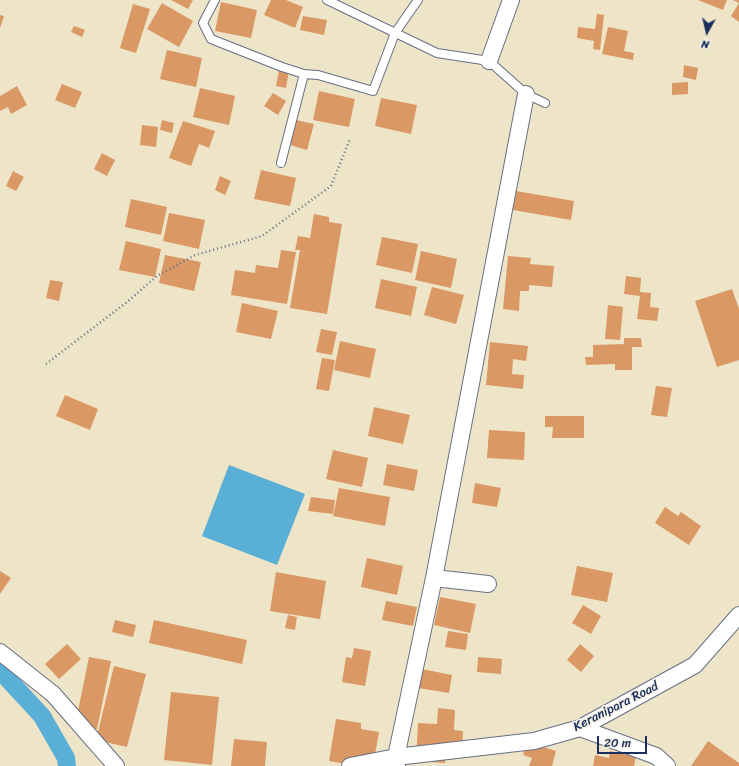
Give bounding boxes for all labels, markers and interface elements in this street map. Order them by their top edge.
north arrow [687,12,727,52]
text: N [700,34,710,54]
street label: Keranipara Road [571,679,661,735]
scale bar [599,728,649,754]
text: 20 m [604,732,631,754]

